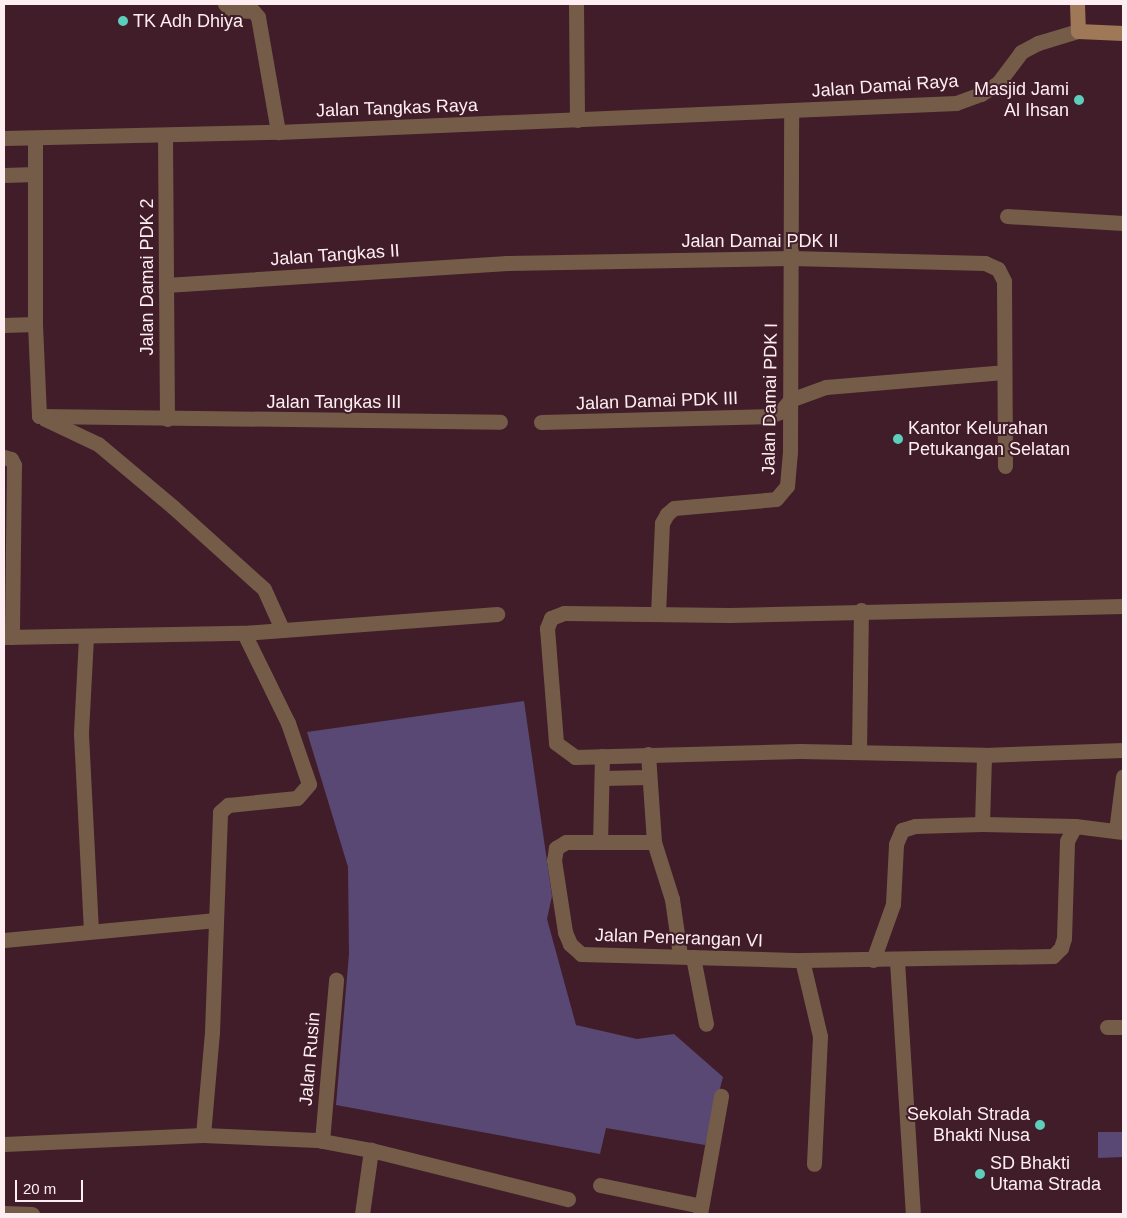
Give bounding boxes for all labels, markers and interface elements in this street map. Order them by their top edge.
place label: TK Adh Dhiya [133,10,244,32]
marker: TK Adh Dhiya [117,15,129,27]
street label: Jalan Damai Raya [811,70,959,102]
place label: Masjid Jami Al Ihsan [974,79,1069,122]
street label: Jalan Tangkas Raya [316,94,478,122]
marker: Masjid Jami Al Ihsan [1073,94,1085,106]
street label: Jalan Damai PDK 2 [136,198,158,356]
street label: Jalan Damai PDK II [681,230,839,252]
street label: Jalan Tangkas II [269,240,401,270]
street label: Jalan Damai PDK I [758,323,782,475]
street label: Jalan Damai PDK III [576,387,738,415]
street label: Jalan Tangkas III [266,391,402,413]
place label: Kantor Kelurahan Petukangan Selatan [908,418,1070,460]
marker: Kantor Kelurahan Petukangan Selatan [892,433,904,445]
street label: Jalan Penerangan VI [595,924,763,952]
street label: Jalan Rusin [295,1011,325,1107]
place label: Sekolah Strada Bhakti Nusa [907,1104,1030,1146]
marker: Sekolah Strada Bhakti Nusa [1034,1119,1046,1131]
place label: SD Bhakti Utama Strada [990,1153,1101,1196]
marker: SD Bhakti Utama Strada [974,1168,986,1180]
scale bar [18,1170,85,1202]
text: 20 m [23,1180,56,1197]

